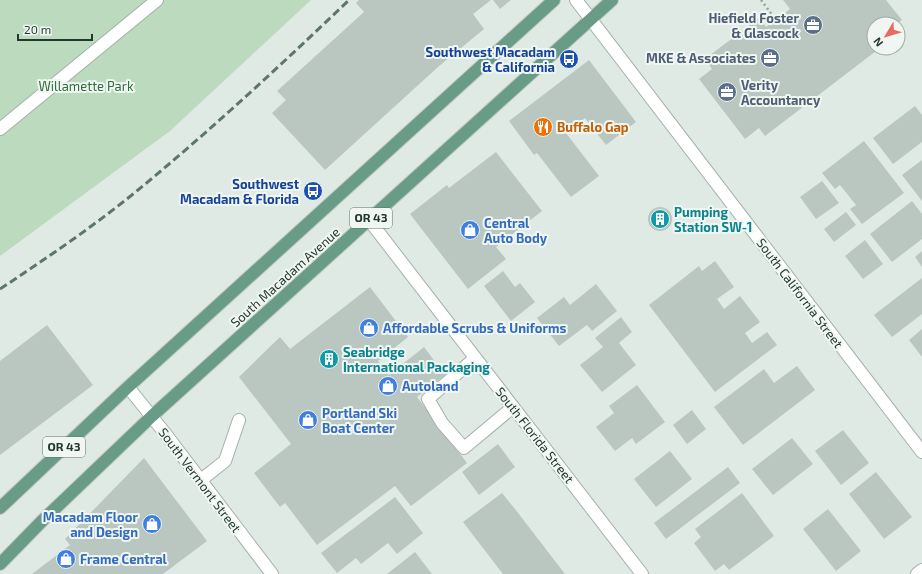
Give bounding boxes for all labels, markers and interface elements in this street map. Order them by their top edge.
place label: Hiefield Foster & Glascock [708,10,800,41]
office icon: Hiefield Foster & Glascock [802,14,824,36]
scale bar [18,16,92,42]
north arrow [866,16,906,56]
text: 20 m [24,22,51,36]
text: N [870,35,885,50]
place label: Southwest Macadam & California [426,44,555,75]
office icon: MKE & Associates [759,47,781,69]
bus stop icon: Southwest Macadam & California [558,48,580,70]
place label: MKE & Associates [646,50,756,66]
place label: Verity Accountancy [741,77,821,108]
park label: Willamette Park [38,78,134,94]
office icon: Verity Accountancy [716,81,738,103]
restaurant icon: Buffalo Gap [532,116,554,138]
place label: Buffalo Gap [557,119,629,135]
place label: Southwest Macadam & Florida [180,176,300,207]
bus stop icon: Southwest Macadam & Florida [302,180,324,202]
place label: Pumping Station SW-1 [674,204,752,235]
road number: OR 43 [350,208,392,228]
building icon: Pumping Station SW-1 [649,208,671,230]
place label: Central Auto Body [484,215,548,246]
shop icon: Central Auto Body [459,219,481,241]
street label: South Macadam Avenue [227,224,343,330]
street label: South California Street [753,235,847,351]
shop icon: Affordable Scrubs & Uniforms [358,317,380,339]
place label: Affordable Scrubs & Uniforms [383,320,566,336]
place label: Seabridge International Packaging [343,344,490,375]
building icon: Seabridge International Packaging [318,348,340,370]
shop icon: Autoland [377,375,399,397]
place label: Autoland [402,378,458,394]
street label: South Florida Street [492,384,578,486]
place label: Portland Ski Boat Center [322,405,397,436]
shop icon: Portland Ski Boat Center [297,409,319,431]
street label: South Vermont Street [155,424,245,536]
road number: OR 43 [43,437,85,457]
place label: Macadam Floor and Design [43,509,138,540]
shop icon: Macadam Floor and Design [141,513,163,535]
shop icon: Frame Central [55,548,77,570]
place label: Frame Central [80,551,168,567]

